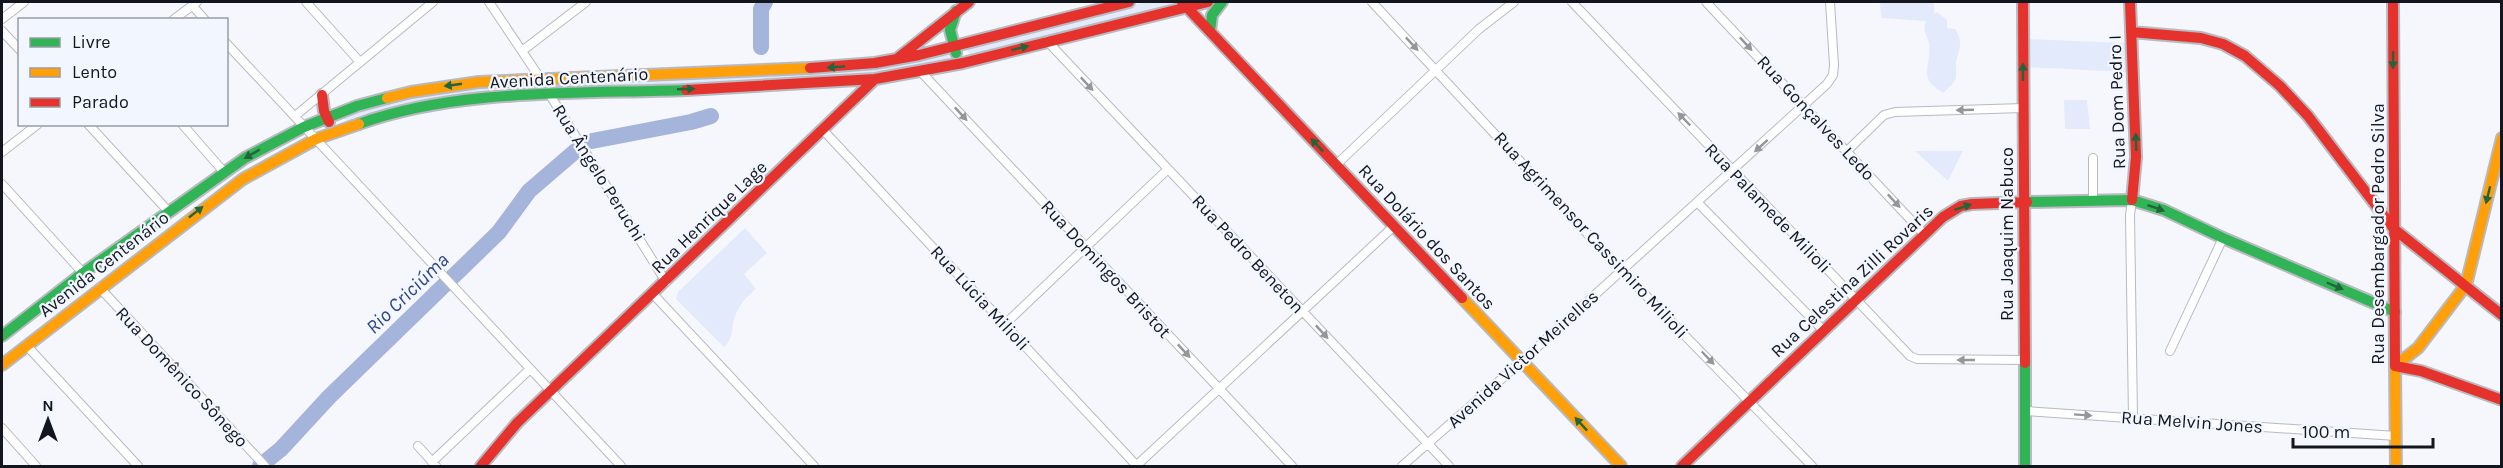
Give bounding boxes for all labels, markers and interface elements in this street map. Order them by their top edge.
legend [18,18,228,126]
text: Livre [72,31,111,53]
street label: Rua Dom Pedro I [2104,34,2130,170]
one-way arrow [1739,36,1752,51]
one-way arrow [1404,37,1418,51]
one-way arrow [1010,43,1029,53]
one-way arrow [2388,50,2398,69]
street label: Rua Gonçalves Ledo [1752,51,1880,185]
text: Lento [72,61,117,83]
one-way arrow [826,62,845,72]
street label: Avenida Centenário [489,63,649,93]
one-way arrow [2018,63,2028,82]
one-way arrow [1080,76,1093,91]
one-way arrow [443,81,462,90]
one-way arrow [676,85,695,94]
text: Parado [72,91,129,113]
street label: Rua Ângelo Peruchi [548,100,650,246]
street label: Rua Desembargador Pedro Silva [2367,103,2389,365]
one-way arrow [1955,105,1974,114]
one-way arrow [953,107,967,121]
one-way arrow [1677,112,1691,127]
street label: Rua Agrimensor Cassimiro Milioli [1489,127,1693,343]
one-way arrow [2131,133,2140,152]
one-way arrow [1311,138,1325,152]
street label: Rua Palamede Milioli [1700,138,1836,278]
one-way arrow [1754,139,1769,153]
street label: Rua Joaquim Nabuco [1996,147,2018,321]
one-way arrow [244,148,261,158]
street label: Rua Henrique Lage [646,156,772,278]
street label: Rua Dolário dos Santos [1354,160,1500,314]
one-way arrow [2482,186,2492,205]
street label: Rua Pedro Beneton [1187,190,1309,318]
one-way arrow [1887,194,1901,209]
street label: Rua Domingos Bristot [1036,195,1176,343]
street label: Rua Celestina Zilli Rovaris [1766,200,1938,362]
one-way arrow [1954,201,1972,211]
one-way arrow [2147,203,2165,213]
street label: Avenida Centenário [35,206,173,322]
one-way arrow [189,207,204,219]
street label: Rua Lúcia Milioli [926,241,1034,355]
water label: Rio Criciúma [361,248,454,339]
one-way arrow [2326,281,2344,291]
street label: Avenida Victor Meirelles [1443,285,1603,433]
street label: Rua Domênico Sônego [111,302,253,452]
one-way arrow [1315,325,1329,340]
one-way arrow [1176,344,1190,358]
one-way arrow [1700,350,1714,364]
one-way arrow [1956,355,1975,365]
north arrow [18,390,78,450]
text: N [42,396,54,415]
street label: Rua Melvin Jones [2120,406,2264,438]
one-way arrow [2074,410,2093,419]
scale bar [2293,411,2432,449]
one-way arrow [1575,417,1588,432]
text: 100 m [2302,421,2350,443]

